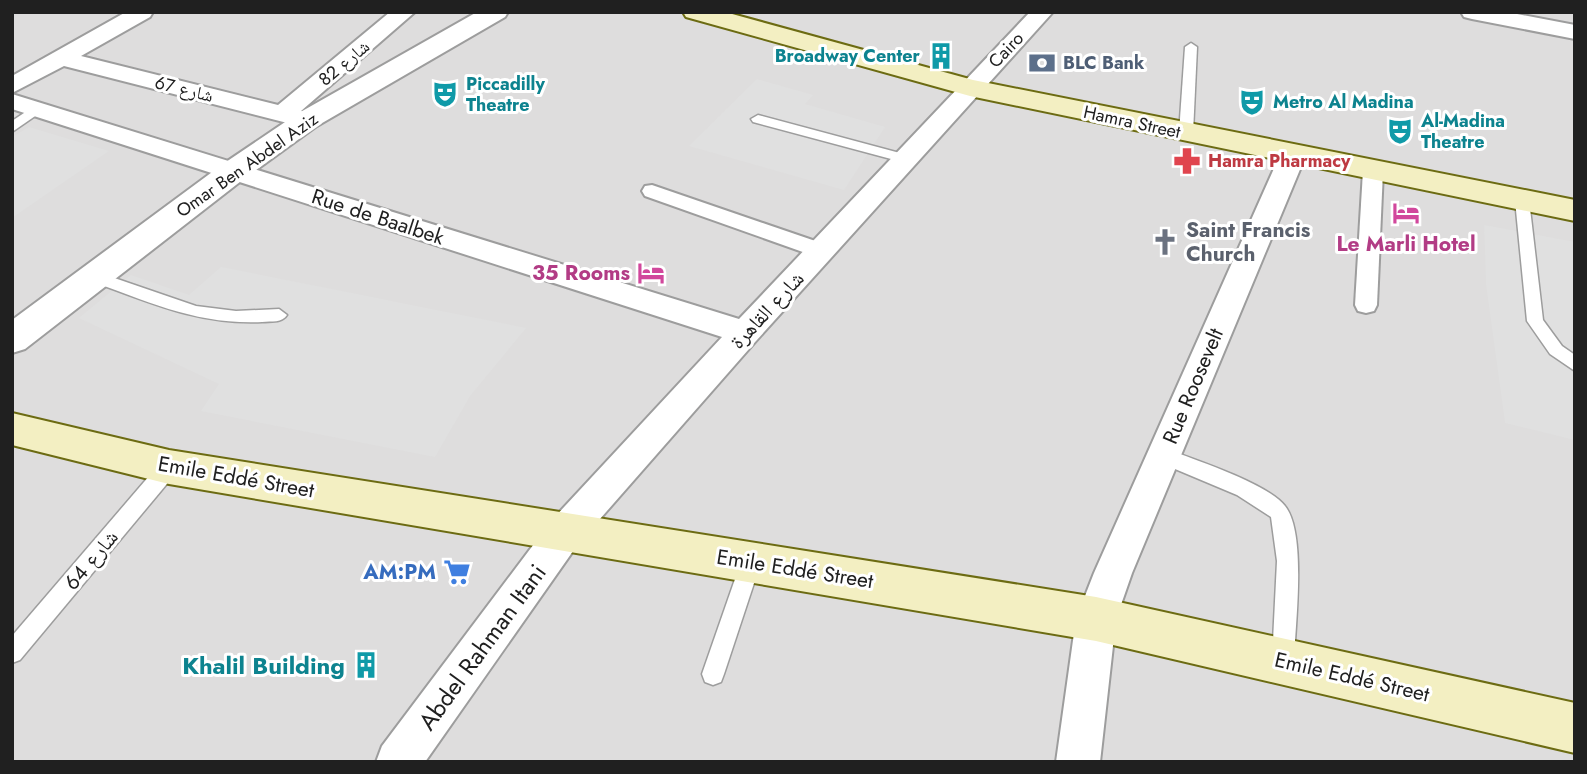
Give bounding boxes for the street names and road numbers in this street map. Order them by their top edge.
street label: Cairo [982,26,1030,74]
street label: شارع 82 [313,34,375,92]
street label: شارع 67 [152,69,216,109]
street label: Hamra Street [1081,99,1184,145]
street label: Omar Ben Abdel Aziz [171,106,324,224]
street label: Rue de Baalbek [308,181,449,253]
street label: شارع القاهرة [723,264,811,356]
street label: Rue Roosevelt [1155,323,1231,449]
street label: Emile Eddé Street [156,449,316,505]
street label: شارع 64 [57,523,125,597]
street label: Emile Eddé Street [715,542,875,596]
street label: Abdel Rahman Itani [410,557,554,737]
street label: Emile Eddé Street [1272,645,1432,709]

